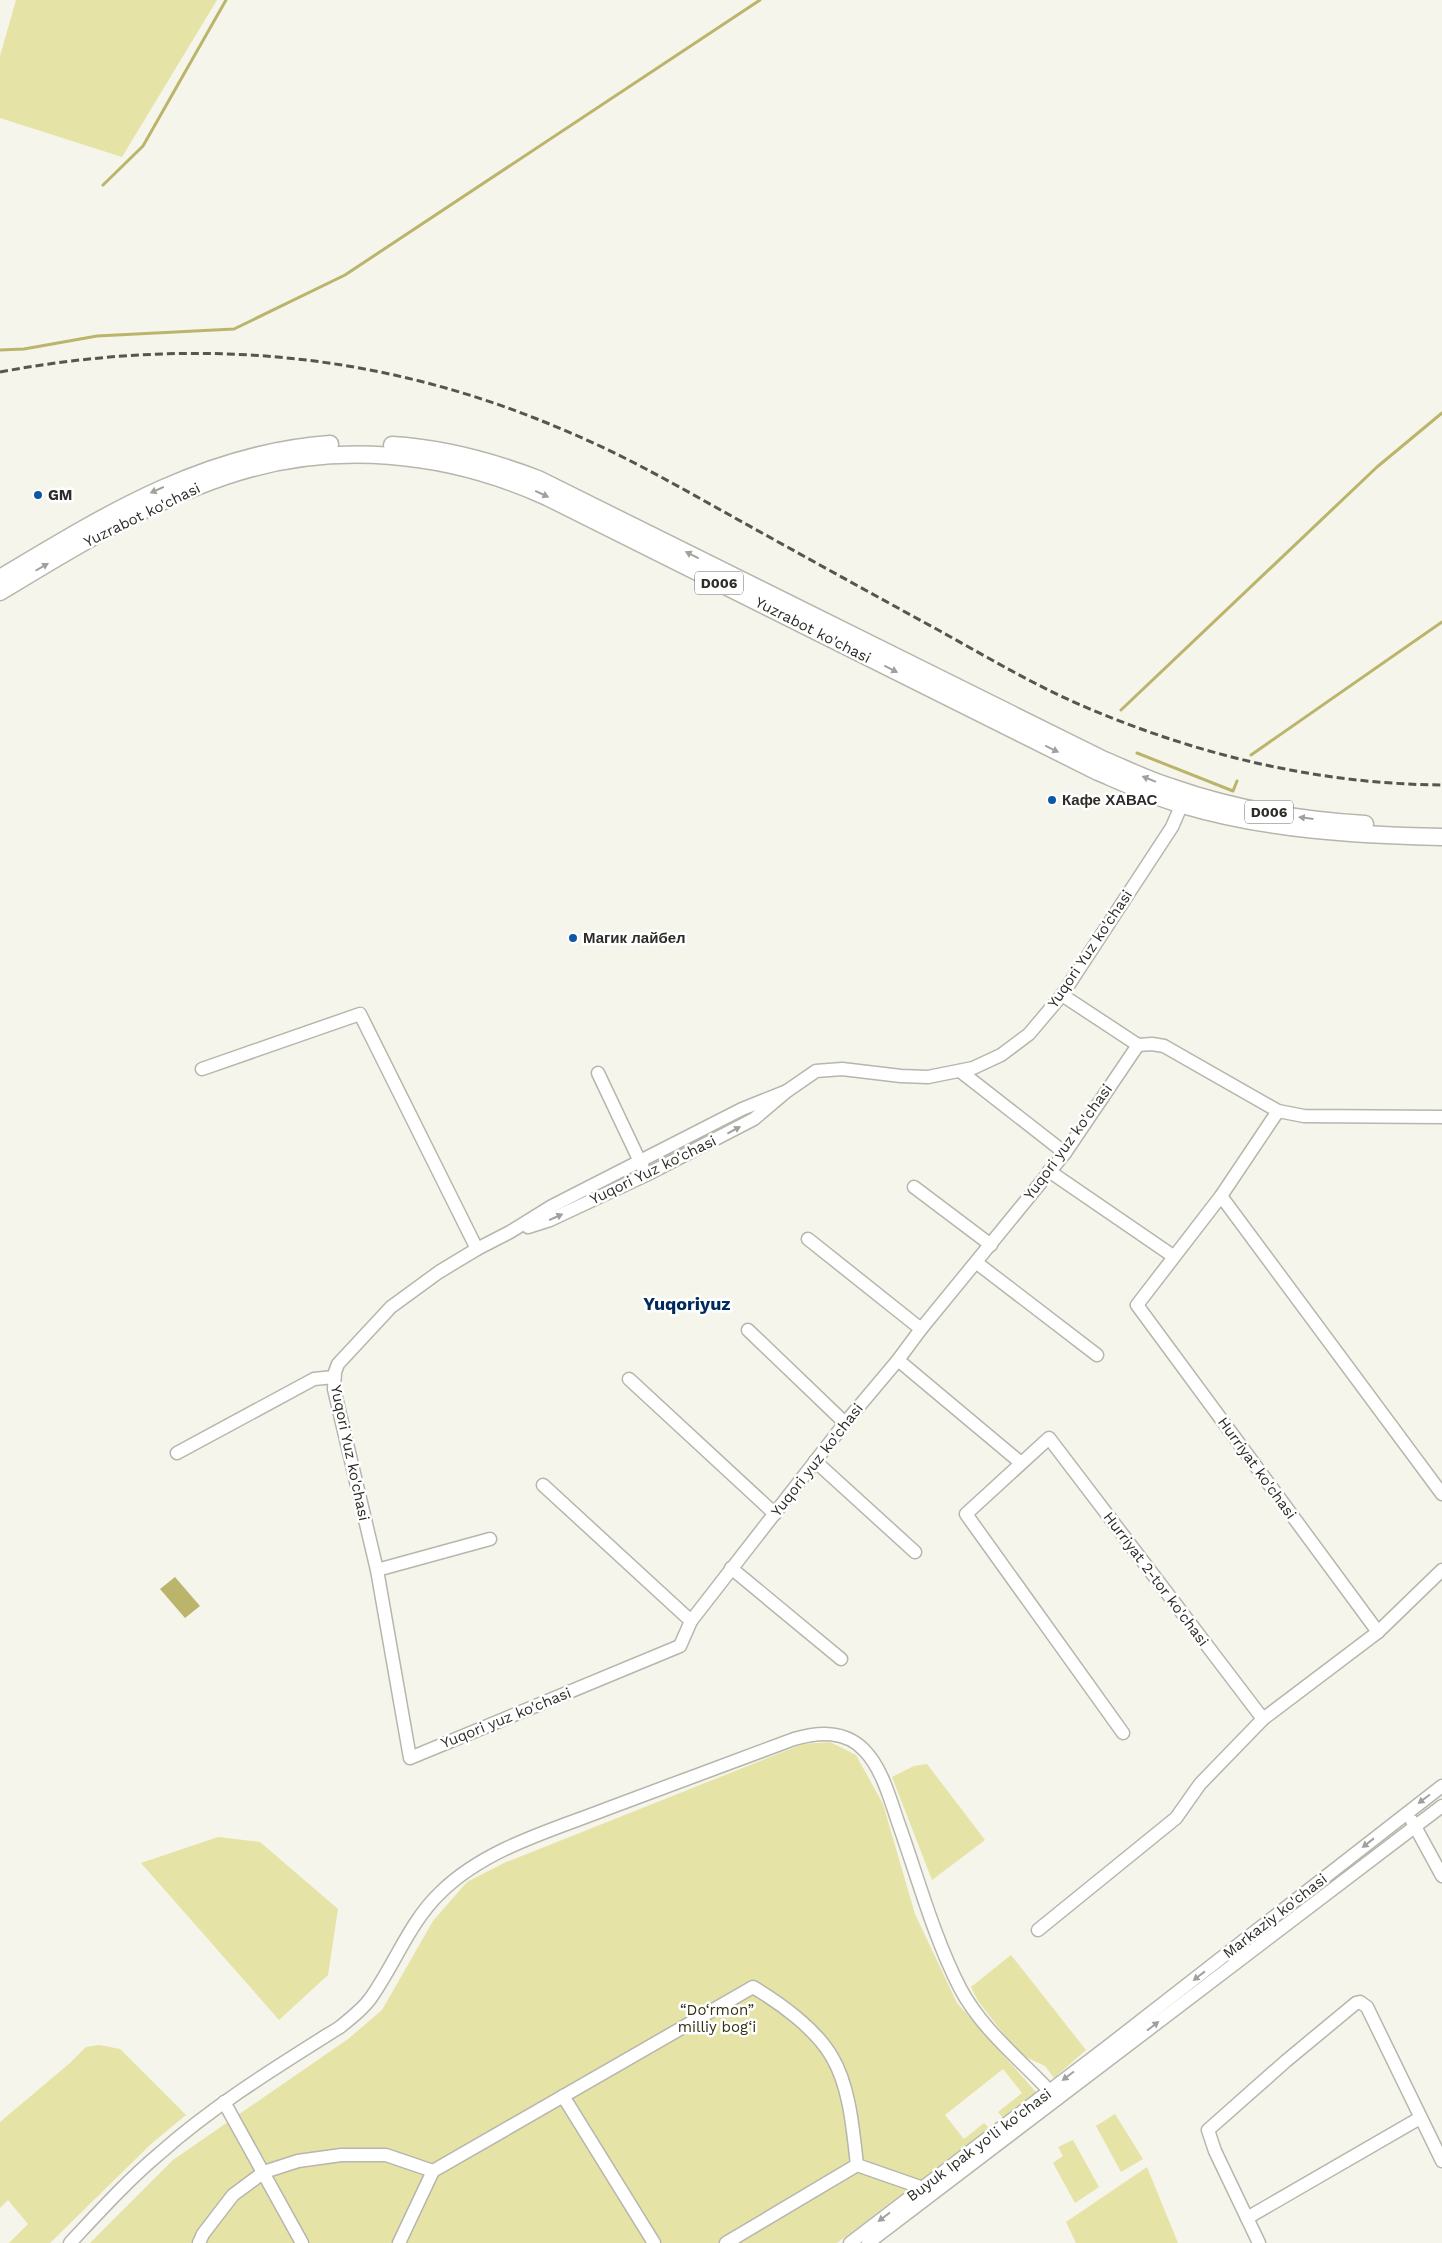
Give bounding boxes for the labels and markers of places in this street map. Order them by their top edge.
place label: GM [48,486,73,504]
marker: GM [32,489,44,501]
place label: Кафе ХАВАС [1062,791,1158,809]
marker: Кафе ХАВАС [1046,794,1058,806]
place label: Магик лайбел [583,929,686,947]
marker: Магик лайбел [567,932,579,944]

